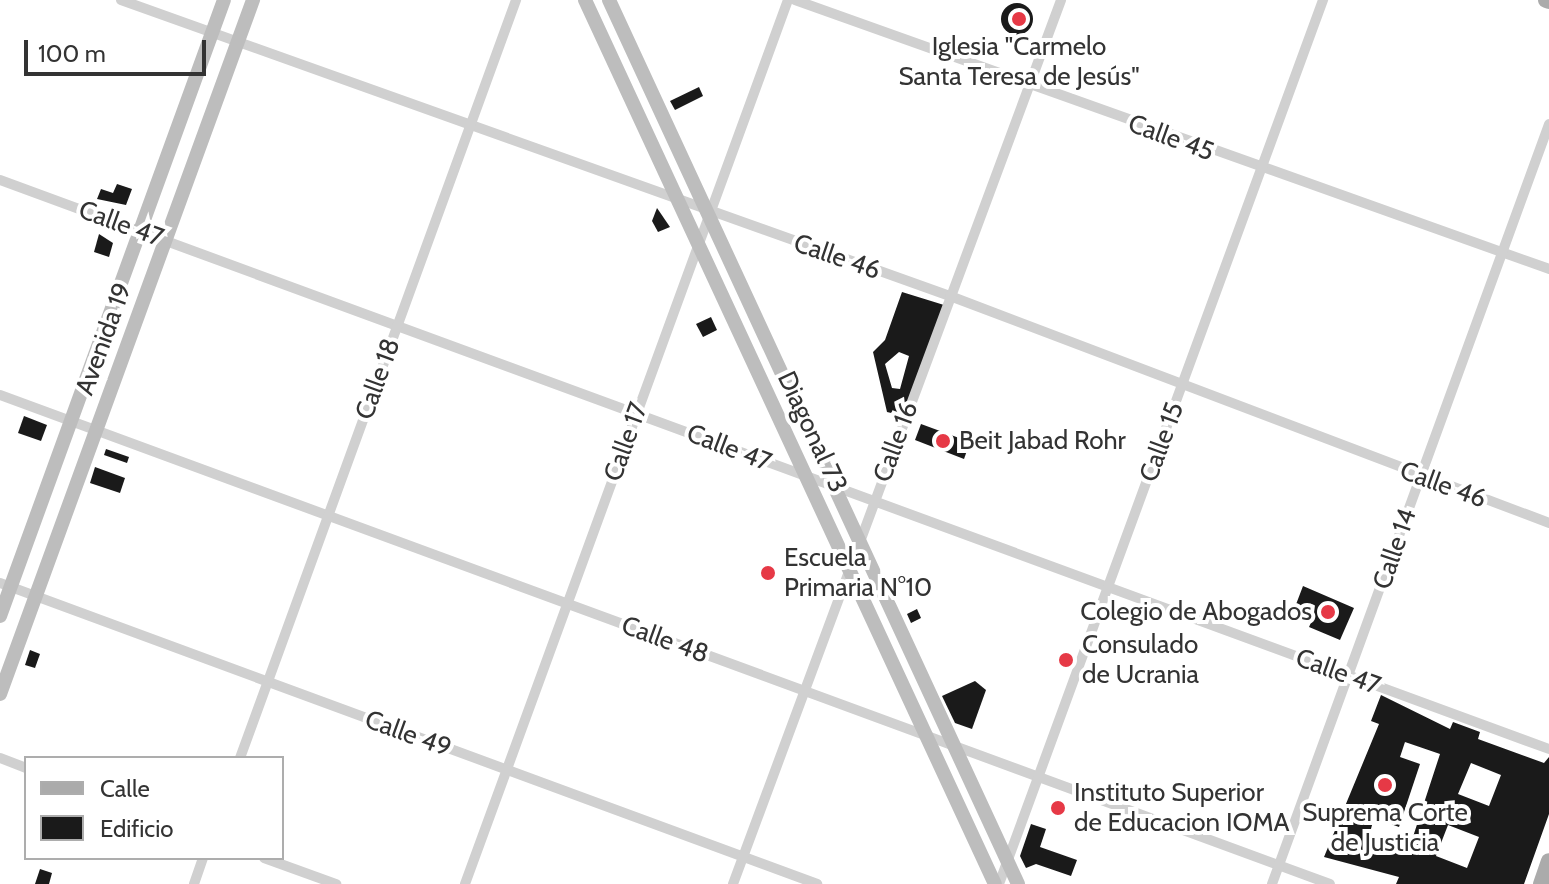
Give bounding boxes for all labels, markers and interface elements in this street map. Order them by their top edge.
marker: Iglesia "Carmelo Santa Teresa de Jesús" [1010,10,1028,28]
scale bar [28,24,210,74]
place label: Iglesia "Carmelo Santa Teresa de Jesús" [898,31,1140,92]
text: 100 m [38,39,106,68]
street label: Calle 45 [1124,108,1218,168]
street label: Calle 47 [74,194,168,254]
street label: Calle 46 [790,228,884,286]
street label: Avenida 19 [69,279,139,399]
street label: Calle 18 [349,334,407,424]
street label: Diagonal 73 [770,366,854,498]
street label: Calle 17 [597,398,655,486]
street label: Calle 16 [867,398,925,486]
street label: Calle 15 [1133,398,1191,486]
street label: Calle 47 [682,418,776,478]
place label: Beit Jabad Rohr [959,425,1126,457]
marker: Beit Jabad Rohr [934,432,952,450]
street label: Calle 46 [1396,455,1490,515]
street label: Calle 14 [1367,505,1423,593]
place label: Escuela Primaria N°10 [784,542,932,604]
marker: Escuela Primaria N°10 [759,564,777,582]
place label: Colegio de Abogados [1080,596,1312,628]
marker: Colegio de Abogados [1319,603,1337,621]
street label: Calle 48 [617,610,713,670]
place label: Consulado de Ucrania [1082,629,1199,690]
street label: Calle 47 [1291,642,1385,702]
marker: Consulado de Ucrania [1057,651,1075,669]
street label: Calle 49 [361,704,455,764]
legend [24,756,284,860]
text: Calle [100,774,150,803]
marker: Suprema Corte de Justicia [1376,776,1394,794]
place label: Instituto Superior de Educacion IOMA [1074,777,1290,838]
place label: Suprema Corte de Justicia [1302,797,1468,858]
marker: Instituto Superior de Educacion IOMA [1049,799,1067,817]
text: Edificio [100,814,174,843]

